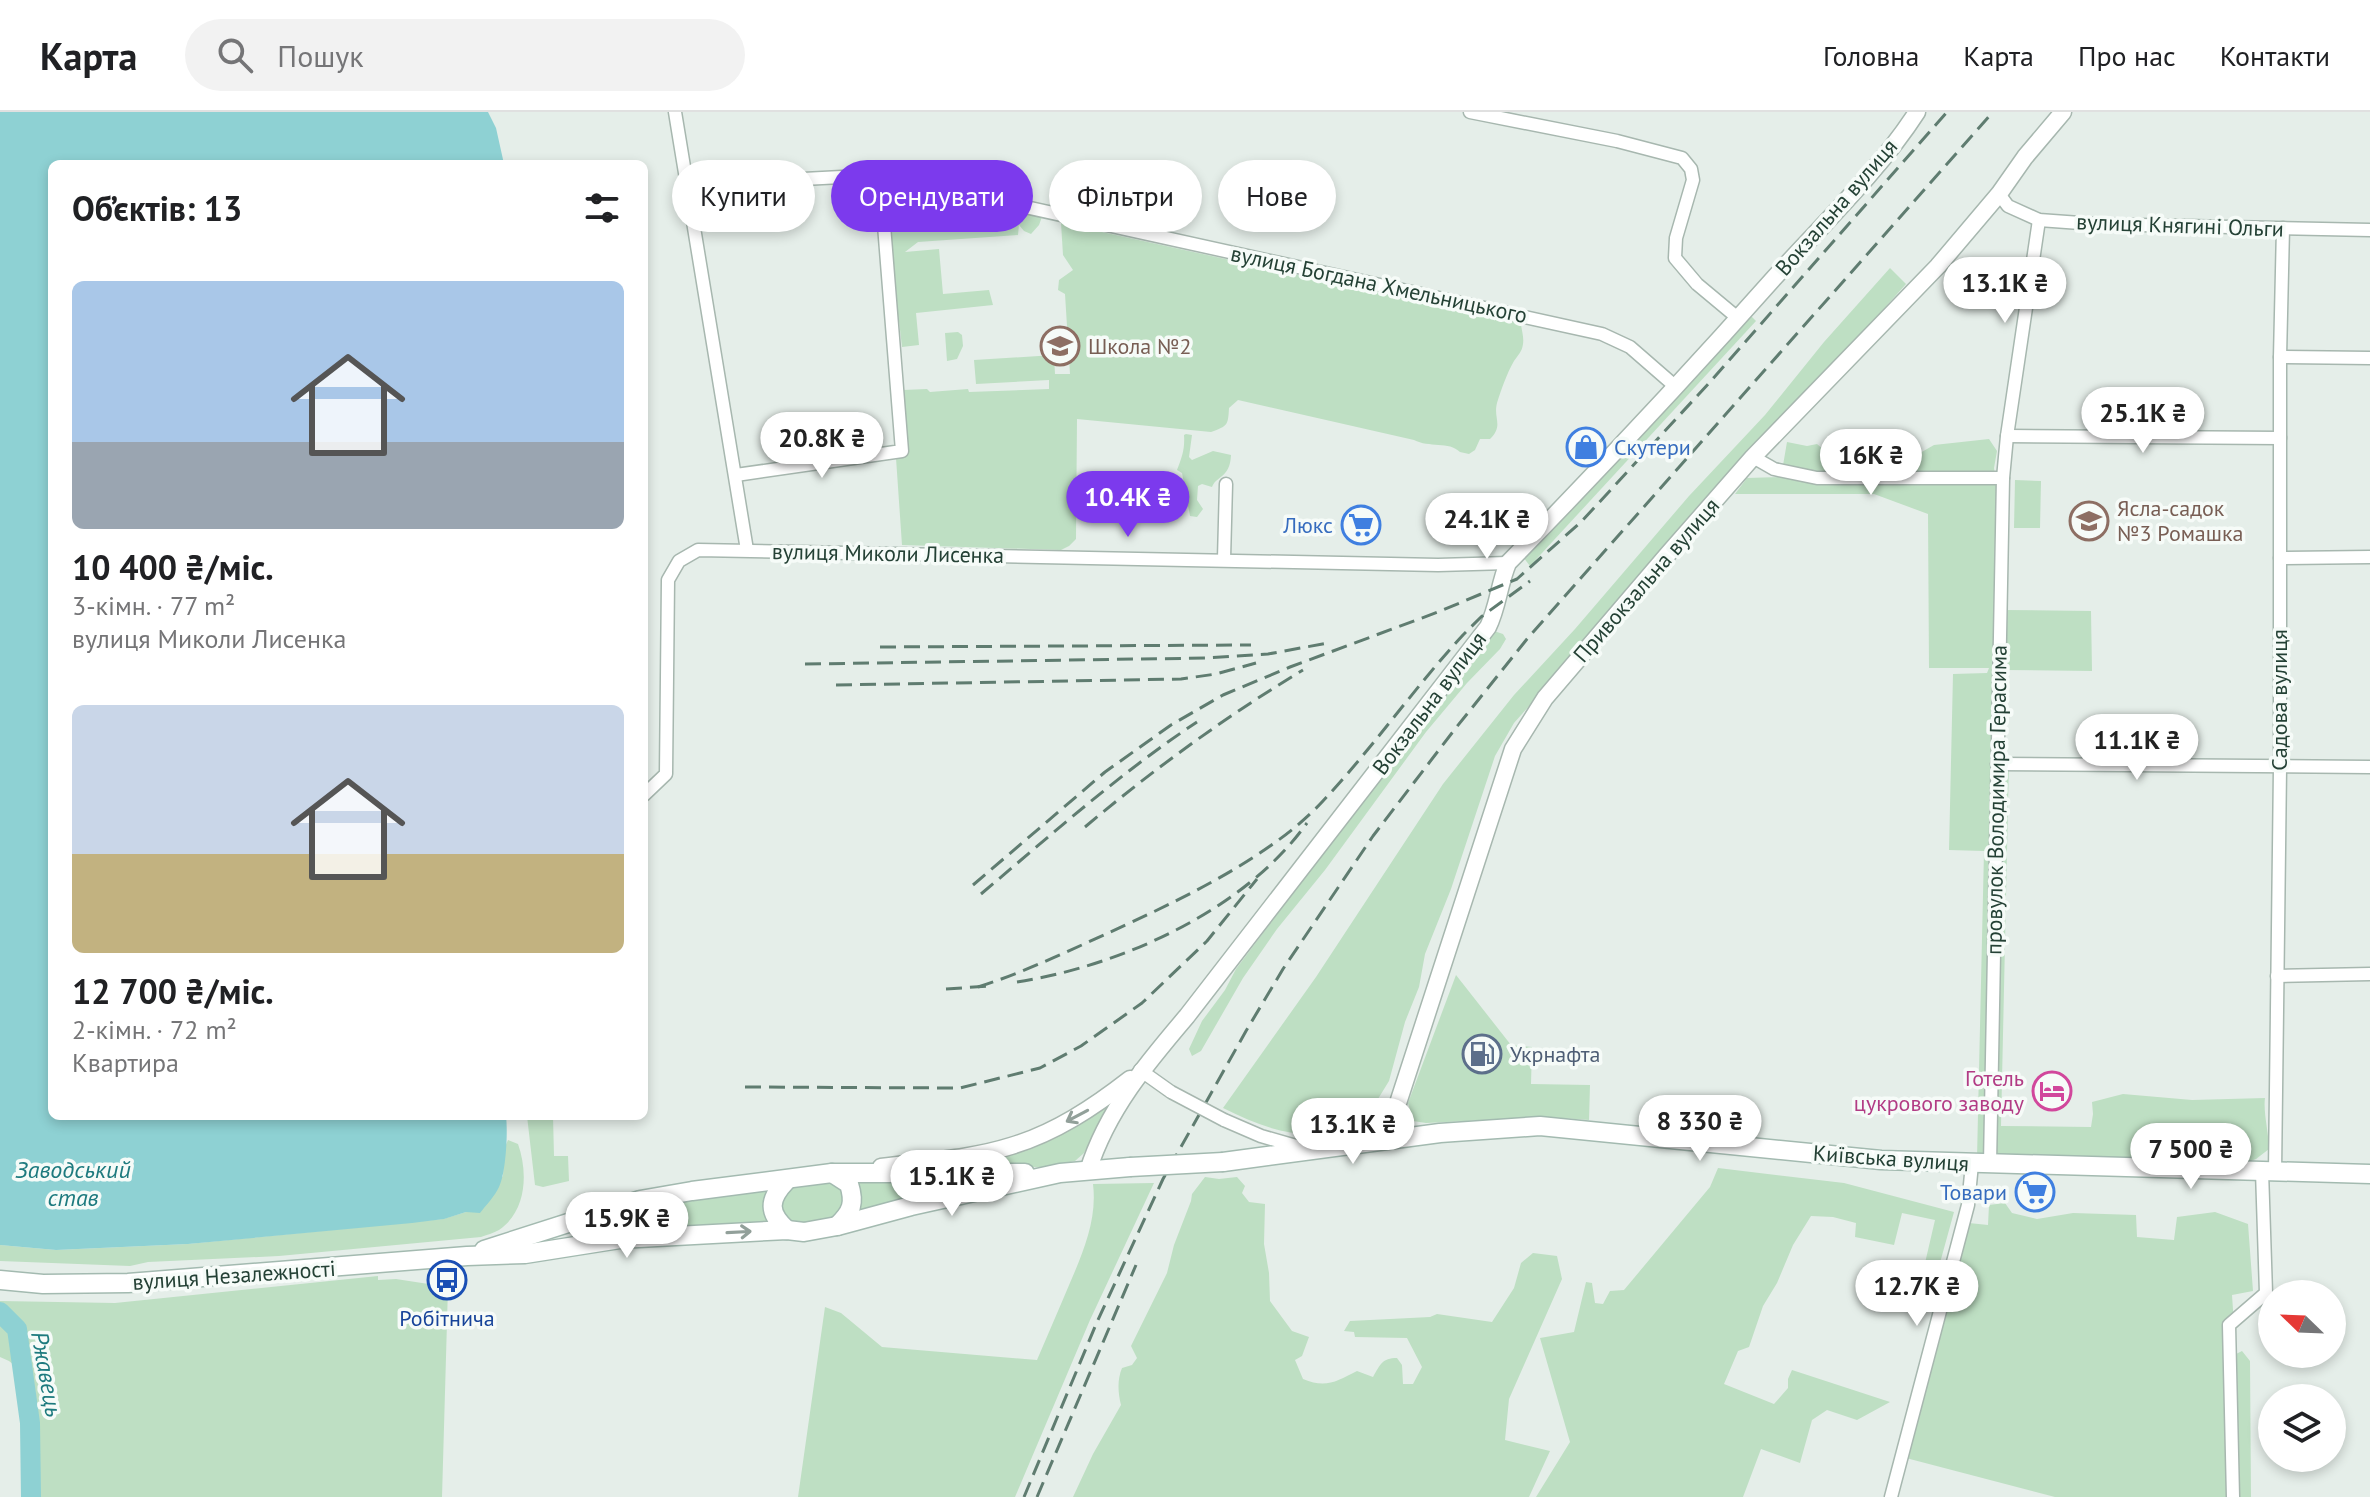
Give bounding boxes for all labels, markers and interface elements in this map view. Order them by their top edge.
search box [185,19,745,91]
text: Карта [40,31,137,80]
icon: search [213,33,257,77]
text: Пошук [277,36,364,75]
text: Головна [1823,37,1919,74]
text: Карта [1963,37,2034,74]
text: Про нас [2078,37,2176,74]
text: Контакти [2220,37,2330,74]
street label: Вокзальна вулиця [1769,133,1903,281]
chip: Купити [672,160,815,232]
chip: Орендувати [831,160,1033,232]
chip: Фільтри [1049,160,1202,232]
chip: Нове [1218,160,1336,232]
text: Об’єктів: 13 [72,186,242,230]
icon: filters [580,186,624,230]
street label: вулиця Княгині Ольги [2076,207,2284,243]
street label: вулиця Богдана Хмельницького [1228,239,1530,329]
pin: 13.1K ₴ [1931,257,2079,325]
text: 13.1K ₴ [1961,266,2049,299]
school or university icon: Школа №2 [1039,325,1081,367]
place label: Школа №2 [1088,332,1192,360]
icon: home [276,333,420,477]
pin: 25.1K ₴ [2069,387,2217,455]
text: 25.1K ₴ [2099,396,2187,429]
pin: 20.8K ₴ [748,412,896,480]
text: 20.8K ₴ [778,421,866,454]
shop icon: Скутери [1565,426,1607,468]
pin: 16K ₴ [1815,429,1927,497]
place label: Скутери [1614,433,1691,461]
text: 16K ₴ [1838,438,1904,471]
pin: 10.4K ₴ [1054,471,1202,539]
text: 10.4K ₴ [1084,480,1172,513]
street label: Привокзальна вулиця [1567,492,1725,668]
pin: 24.1K ₴ [1413,493,1561,561]
place label: Ясла-садок №3 Ромашка [2117,494,2243,547]
school or university icon: Ясла-садок №3 Ромашка [2068,500,2110,542]
text: 24.1K ₴ [1443,502,1531,535]
supermarket icon: Люкс [1340,504,1382,546]
place label: Люкс [1282,511,1333,539]
street label: вулиця Миколи Лисенка [772,537,1004,569]
text: 10 400 ₴/міс. [72,545,274,589]
text: 3-кімн. · 77 m² [72,589,235,622]
text: вулиця Миколи Лисенка [72,622,346,655]
street label: Вокзальна вулиця [1366,626,1492,780]
street label: Садова вулиця [2265,629,2293,771]
street label: провулок Володимира Герасима [1979,645,2013,955]
pin: 11.1K ₴ [2063,714,2211,782]
text: 11.1K ₴ [2093,723,2181,756]
icon: home [276,757,420,901]
text: 12 700 ₴/міс. [72,969,274,1013]
text: 2-кімн. · 72 m² [72,1013,237,1046]
fuel station icon: Укрнафта [1461,1033,1503,1075]
place label: Укрнафта [1510,1040,1601,1068]
text: Квартира [72,1046,179,1079]
place label: Готель цукрового заводу [1854,1064,2025,1117]
hotel icon: Готель цукрового заводу [2031,1070,2073,1112]
pin: 8 330 ₴ [1626,1095,1774,1163]
pin: 13.1K ₴ [1279,1098,1427,1166]
text: 8 330 ₴ [1657,1104,1743,1137]
text: 13.1K ₴ [1309,1107,1397,1140]
one-way arrow [1066,1108,1089,1124]
pin: 7 500 ₴ [2117,1123,2265,1191]
text: 7 500 ₴ [2148,1132,2234,1165]
street label: Київська вулиця [1812,1139,1970,1177]
pin: 15.1K ₴ [878,1150,1026,1218]
water label: Заводський став [15,1154,131,1213]
text: 15.1K ₴ [908,1159,996,1192]
supermarket icon: Товари [2014,1171,2056,1213]
place label: Товари [1940,1178,2007,1206]
pin: 15.9K ₴ [553,1192,701,1260]
text: 15.9K ₴ [583,1201,671,1234]
one-way arrow [726,1225,752,1240]
street label: вулиця Незалежності [132,1254,336,1296]
bus stop icon: Робітнича [426,1259,468,1301]
pin: 12.7K ₴ [1843,1260,1991,1328]
text: 12.7K ₴ [1873,1269,1961,1302]
north arrow [2258,1280,2346,1368]
map controls [2258,1280,2346,1472]
place label: Робітнича [399,1304,495,1332]
water label: Ржавець [24,1329,70,1419]
button: layers [2258,1384,2346,1472]

